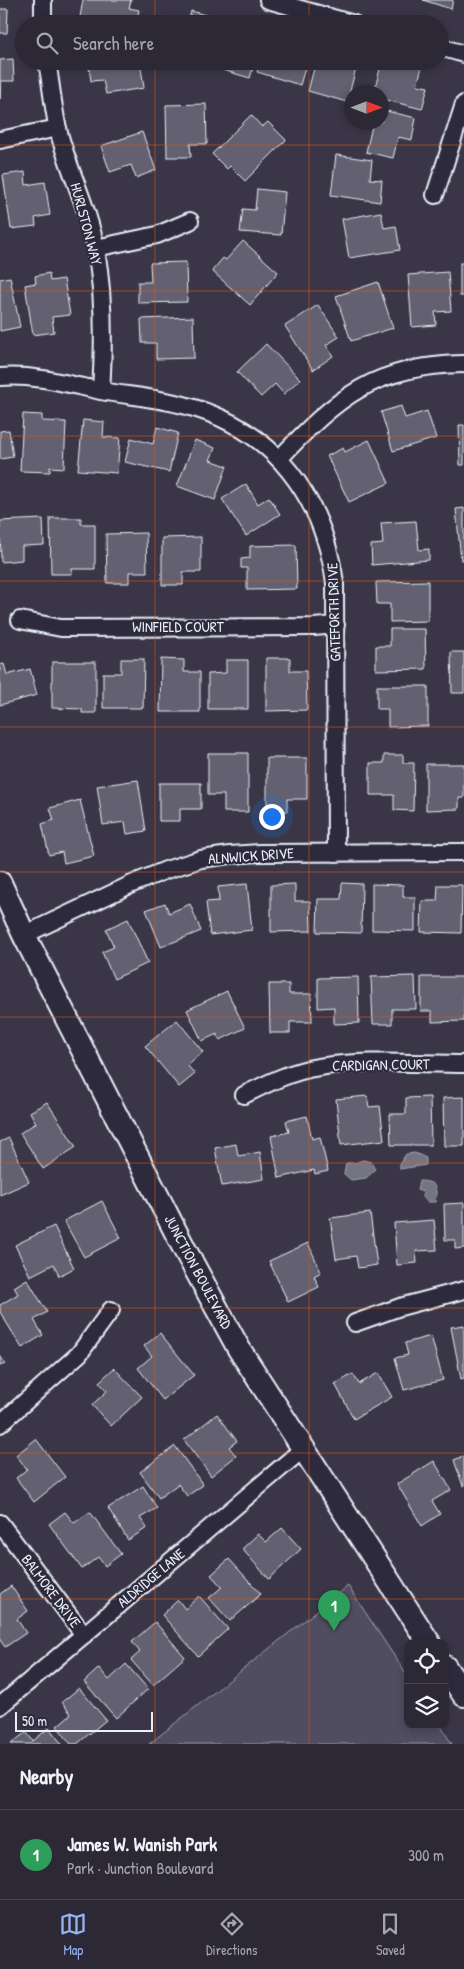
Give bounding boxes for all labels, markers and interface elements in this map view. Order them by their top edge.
search box [15,15,449,70]
icon: search [33,29,61,57]
text: Search here [73,30,154,56]
north arrow [344,85,389,130]
street label: HURLSTON WAY [65,180,108,268]
street label: GATEFORTH DRIVE [321,562,346,662]
street label: WINFIELD COURT [132,616,225,637]
your location [259,804,285,830]
street label: ALNWICK DRIVE [207,842,295,869]
street label: CARDIGAN COURT [332,1053,431,1076]
street label: JUNCTION BOULEVARD [159,1211,238,1333]
street label: ALDRIDGE LANE [112,1543,189,1612]
street label: BALMORE DRIVE [17,1550,86,1632]
pin: 1 [318,1590,350,1631]
map controls [404,1639,449,1729]
button: locate [404,1639,449,1684]
button: layers [404,1684,449,1729]
scale bar [15,1709,152,1732]
text: 50 m [22,1711,47,1730]
text: Nearby [20,1762,73,1791]
text: James W. Wanish Park [67,1831,217,1857]
text: 1 [33,1844,39,1866]
text: 300 m [408,1844,444,1866]
text: Park · Junction Boulevard [67,1857,213,1879]
tab: Map [59,1910,87,1959]
tab: Directions [206,1910,257,1959]
tab: Saved [376,1910,405,1959]

